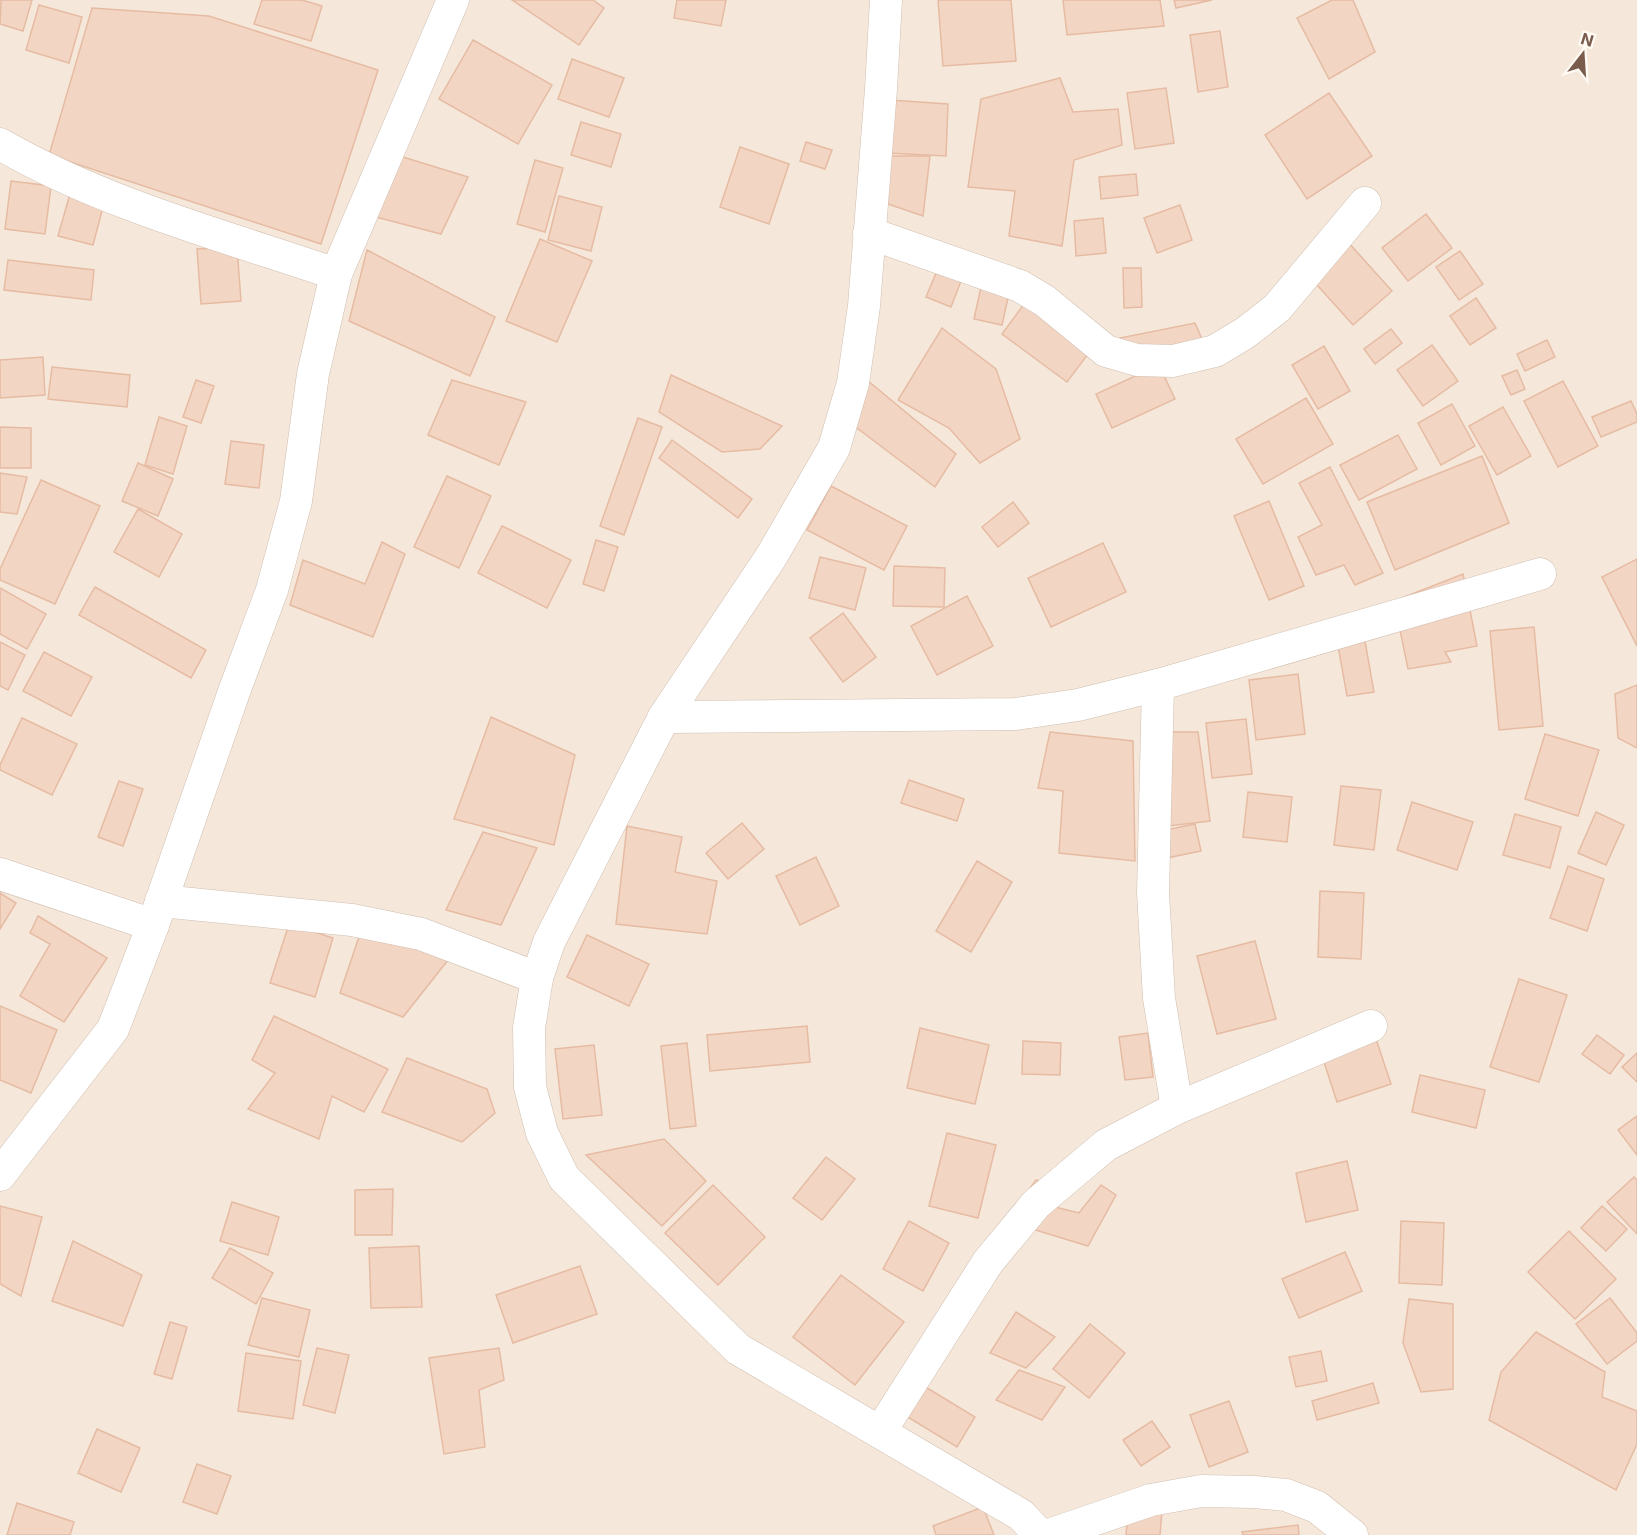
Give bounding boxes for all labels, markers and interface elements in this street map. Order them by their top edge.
north arrow [1553,24,1613,84]
text: N [1579,28,1596,51]

